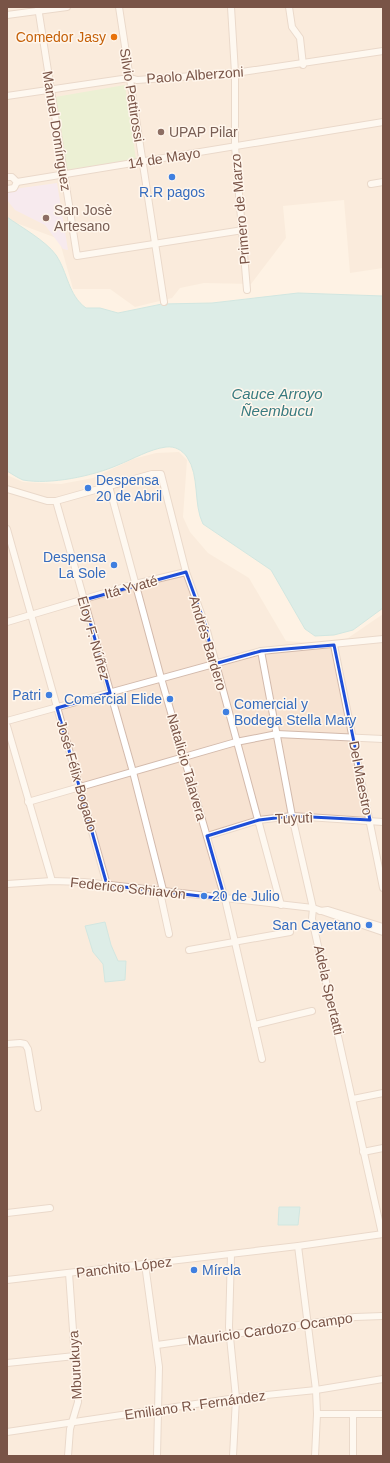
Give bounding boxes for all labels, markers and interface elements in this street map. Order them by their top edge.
place label: Comedor Jasy [16,29,106,45]
marker: Comedor Jasy [109,32,119,42]
street label: Silvio Pettirossi [117,47,147,143]
street label: Paolo Alberzoni [146,64,244,86]
street label: Manuel Domínguez [40,70,74,192]
place label: UPAP Pilar [169,124,238,140]
marker: UPAP Pilar [156,127,166,137]
street label: 14 de Mayo [127,144,202,172]
street label: Primero de Marzo [227,153,253,265]
marker: R.R pagos [167,172,177,182]
place label: R.R pagos [139,184,205,200]
place label: San Josè Artesano [54,202,113,234]
marker: San Josè Artesano [41,213,51,223]
water label: Cauce Arroyo Ñeembucu [231,385,323,419]
place label: Despensa 20 de Abril [96,472,162,504]
marker: Despensa 20 de Abril [83,483,93,493]
place label: Despensa La Sole [43,549,106,581]
marker: Despensa La Sole [109,560,119,570]
street label: Itá Yvaté [103,572,159,602]
street label: Eloy F. Núñez [74,594,114,682]
street label: Andrés Bardero [186,594,230,692]
place label: Patri [12,687,41,703]
marker: Patri [44,690,54,700]
place label: Comercial Elide [64,691,162,707]
marker: Comercial Elide [165,694,175,704]
place label: Comercial y Bodega Stella Mary [234,696,356,728]
marker: Comercial y Bodega Stella Mary [221,707,231,717]
street label: Natalicio Talavera [164,712,210,822]
street label: José Félix Bogado [53,718,101,834]
street label: Del Maestro [346,739,376,817]
street label: Tuyutì [275,809,313,827]
street label: Federico Schiavón [70,874,186,902]
place label: 20 de Julio [212,888,280,904]
marker: 20 de Julio [199,891,209,901]
place label: San Cayetano [272,917,361,933]
marker: San Cayetano [364,920,374,930]
street label: Adela Spertatti [311,943,347,1037]
street label: Panchito López [75,1253,173,1281]
place label: Mírela [202,1262,241,1278]
marker: Mírela [189,1265,199,1275]
street label: Mauricio Cardozo Ocampo [186,1309,354,1349]
street label: Mburukuya [65,1330,85,1400]
street label: Emiliano R. Fernández [123,1387,267,1423]

